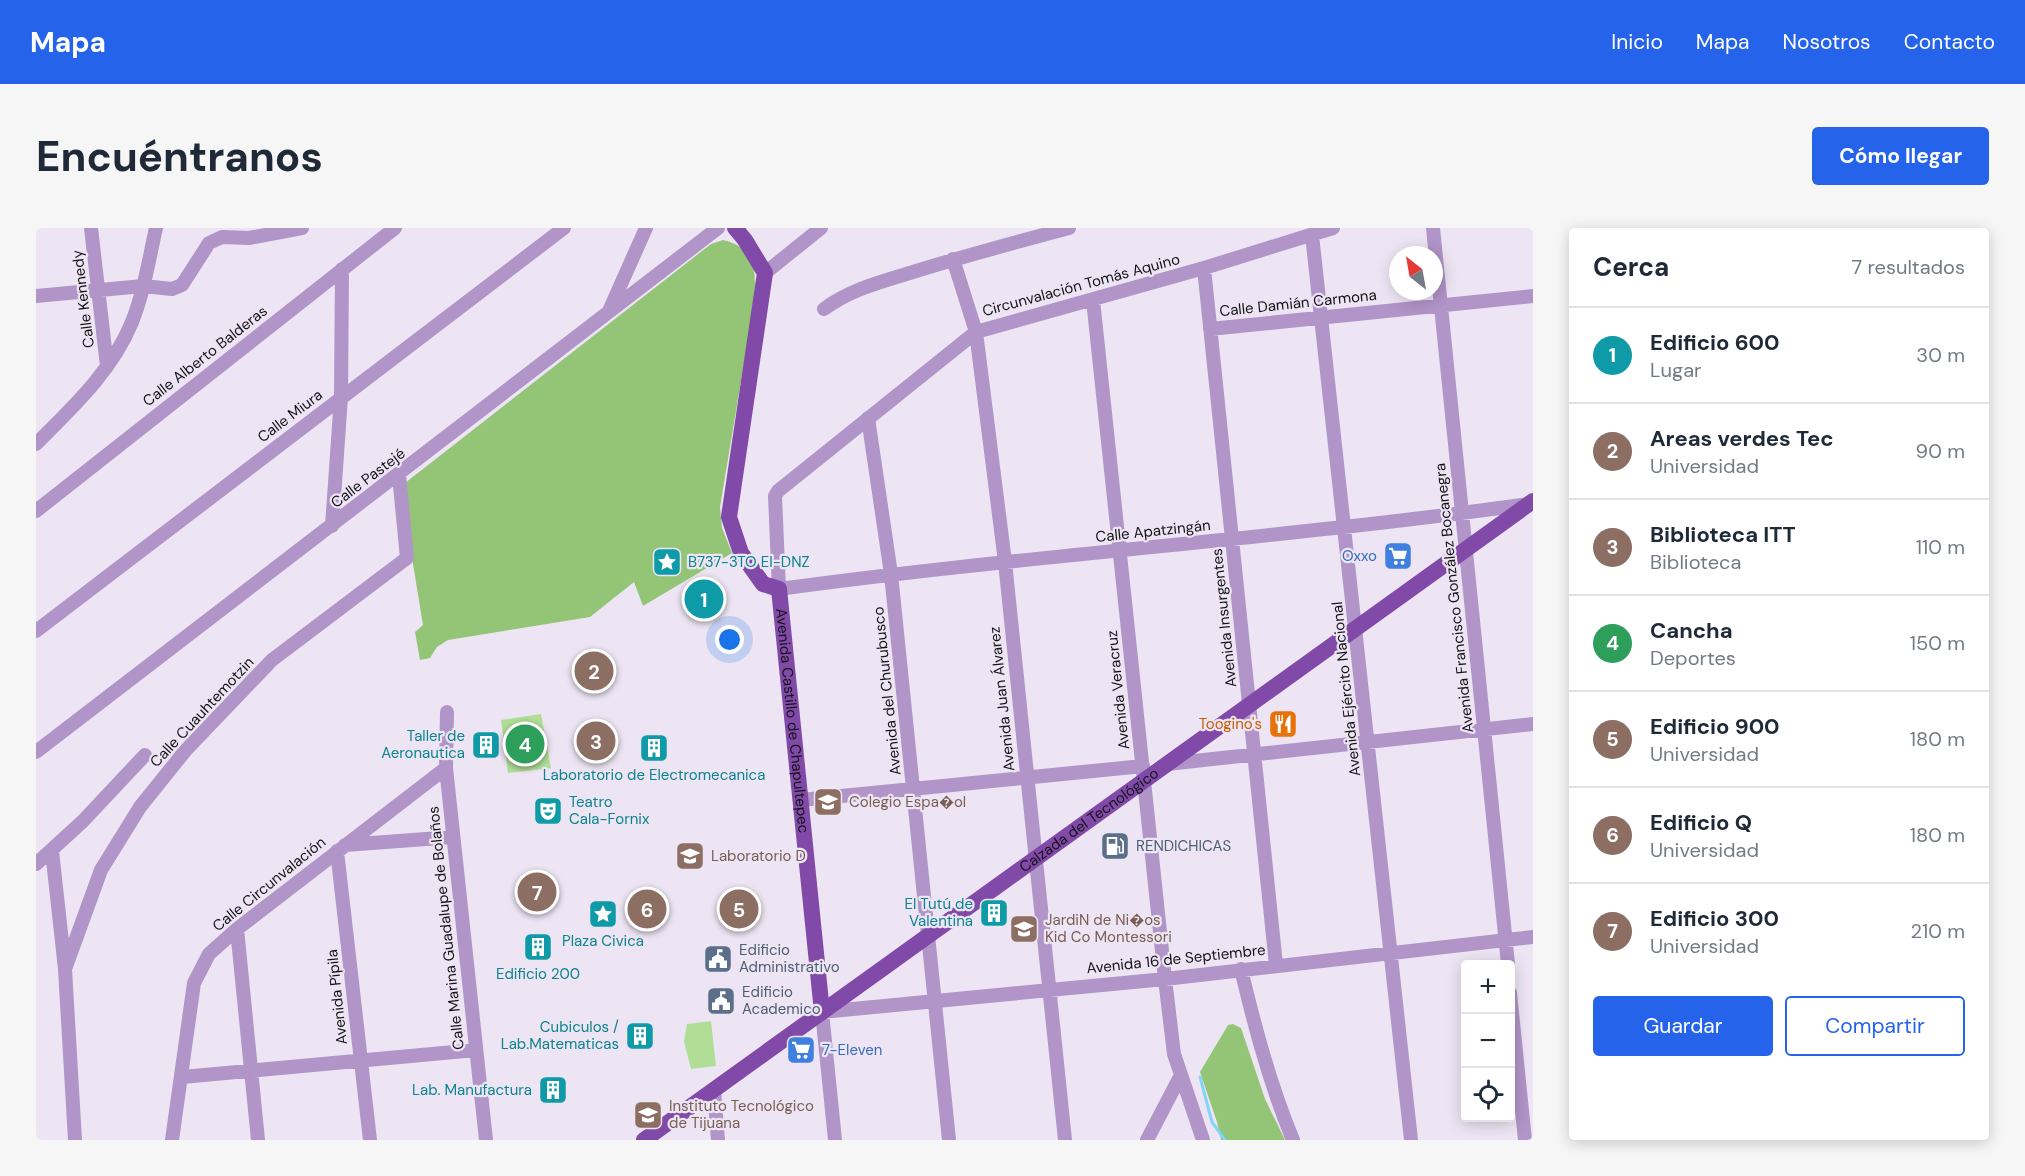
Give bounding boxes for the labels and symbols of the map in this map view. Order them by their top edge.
north arrow [1389,246,1443,300]
street label: Calle Kennedy [67,248,99,349]
street label: Circunvalación Tomás Aquino [980,249,1182,321]
street label: Calle Damián Carmona [1218,285,1378,321]
street label: Calle Alberto Balderas [138,301,272,411]
street label: Calle Miura [253,385,327,447]
street label: Calle Pastejé [327,443,409,513]
street label: Avenida Francisco González Bocanegra [1430,462,1478,734]
street label: Calle Apatzingán [1095,515,1211,547]
supermarket icon: Oxxo [1382,540,1414,572]
place icon: B737-3TO EI-DNZ [651,546,683,578]
place label: Oxxo [1342,546,1377,566]
street label: Avenida Insurgentes [1207,548,1241,688]
place label: B737-3TO EI-DNZ [688,552,810,572]
pin: 1 [684,576,724,622]
street label: Avenida Ejército Nacional [1327,601,1365,777]
street label: Avenida del Churubusco [868,606,906,776]
street label: Avenida Castillo de Chapultepec [771,607,814,834]
your location [715,625,744,654]
street label: Avenida Juan Álvarez [984,625,1020,772]
street label: Avenida Veracruz [1102,629,1134,751]
pin: 2 [574,648,614,694]
street label: Calle Cuauhtemotzin [146,653,258,771]
restaurant icon: Toogino's [1267,708,1299,740]
place label: Toogino's [1199,714,1262,734]
pin: 3 [576,718,616,764]
pin: 4 [506,722,544,766]
place label: Taller de Aeronautica [381,726,465,763]
building icon: Taller de Aeronautica [470,729,502,761]
building icon: Laboratorio de Electromecanica [638,732,670,764]
street label: Calzada del Tecnológico [1015,763,1163,877]
place label: Laboratorio de Electromecanica [543,765,765,785]
school or university icon: Colegio Espa�ol [812,786,844,818]
place label: Teatro Cala-Fornix [569,792,650,829]
place label: Colegio Espa�ol [849,792,966,812]
theatre icon: Teatro Cala-Fornix [532,795,564,827]
street label: Calle Marina Guadalupe de Bolaños [423,805,469,1051]
fuel station icon: RENDICHICAS [1099,830,1131,862]
street label: Calle Circunvalación [208,832,330,936]
place label: RENDICHICAS [1136,836,1232,856]
school or university icon: Laboratorio D [674,840,706,872]
place label: Laboratorio D [711,846,806,866]
pin: 7 [518,870,556,914]
pin: 6 [628,886,666,932]
pin: 5 [720,886,758,932]
place label: El Tutú de Valentina [905,894,973,931]
building icon: El Tutú de Valentina [978,897,1010,929]
place icon: Plaza Civica [587,898,619,930]
place label: JardiN de Ni�os Kid Co Montessori [1045,910,1172,947]
school or university icon: JardiN de Ni�os Kid Co Montessori [1008,913,1040,945]
building icon: Edificio 200 [522,931,554,963]
place label: Plaza Civica [562,931,644,951]
place label: Edificio Administrativo [739,940,840,977]
street label: Avenida 16 de Septiembre [1086,940,1266,978]
public building icon: Edificio Administrativo [702,943,734,975]
street label: Avenida Pípila [322,948,352,1046]
place label: Edificio 200 [496,964,580,984]
place label: Edificio Academico [742,982,821,1019]
public building icon: Edificio Academico [705,985,737,1017]
place label: Cubiculos / Lab.Matematicas [501,1017,619,1054]
building icon: Cubiculos / Lab.Matematicas [624,1020,656,1052]
supermarket icon: 7-Eleven [785,1034,817,1066]
place label: 7-Eleven [822,1040,882,1060]
building icon: Lab. Manufactura [537,1074,569,1106]
place label: Lab. Manufactura [412,1080,532,1100]
place label: Instituto Tecnológico de Tijuana [669,1096,814,1133]
school or university icon: Instituto Tecnológico de Tijuana [632,1099,664,1131]

